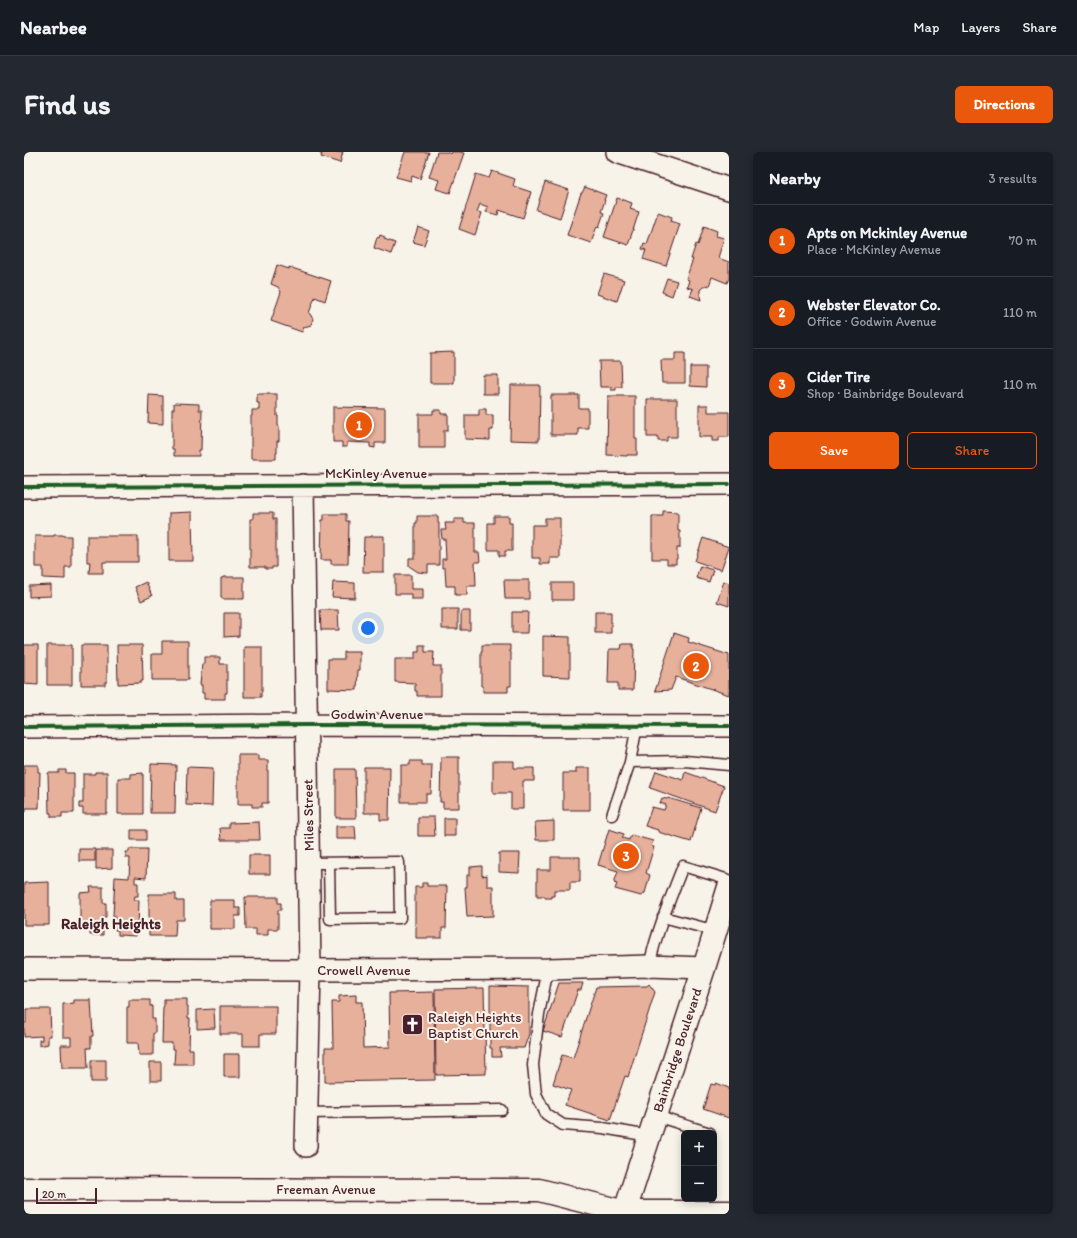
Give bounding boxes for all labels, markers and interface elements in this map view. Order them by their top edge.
text: Nearbee [20,16,87,39]
text: Map [914,19,939,36]
text: Layers [961,19,1000,36]
text: Share [1022,19,1057,36]
button: Directions [955,86,1053,123]
text: Find us [24,87,111,121]
text: Nearby [769,168,821,188]
text: 3 results [988,171,1037,186]
text: Apts on Mckinley Avenue [807,224,967,242]
text: 1 [779,233,785,248]
text: 70 m [1009,233,1037,248]
text: Place · McKinley Avenue [807,242,941,257]
text: Webster Elevator Co. [807,296,941,314]
text: 2 [779,305,785,320]
text: 110 m [1003,305,1037,320]
text: Office · Godwin Avenue [807,314,936,329]
text: Cider Tire [807,368,870,386]
text: 3 [778,377,786,392]
text: 110 m [1003,377,1037,392]
text: Shop · Bainbridge Boulevard [807,386,964,401]
pin: 1 [346,410,372,440]
button: Save [769,432,899,469]
button: Share [907,432,1037,469]
street label: McKinley Avenue [325,465,427,482]
your location [358,618,378,638]
pin: 2 [683,651,709,681]
street label: Godwin Avenue [331,706,424,723]
street label: Miles Street [299,779,318,851]
pin: 3 [613,841,639,871]
district label: Raleigh Heights [61,915,161,934]
street label: Crowell Avenue [317,962,411,979]
street label: Bainbridge Boulevard [649,985,706,1114]
place label: Raleigh Heights Baptist Church [428,1009,521,1042]
church icon: Raleigh Heights Baptist Church [399,1012,425,1038]
map controls [681,1130,717,1202]
button: + [681,1130,717,1166]
button: − [681,1166,717,1202]
street label: Freeman Avenue [276,1181,376,1198]
scale bar [36,1186,97,1205]
text: 20 m [42,1188,66,1201]

